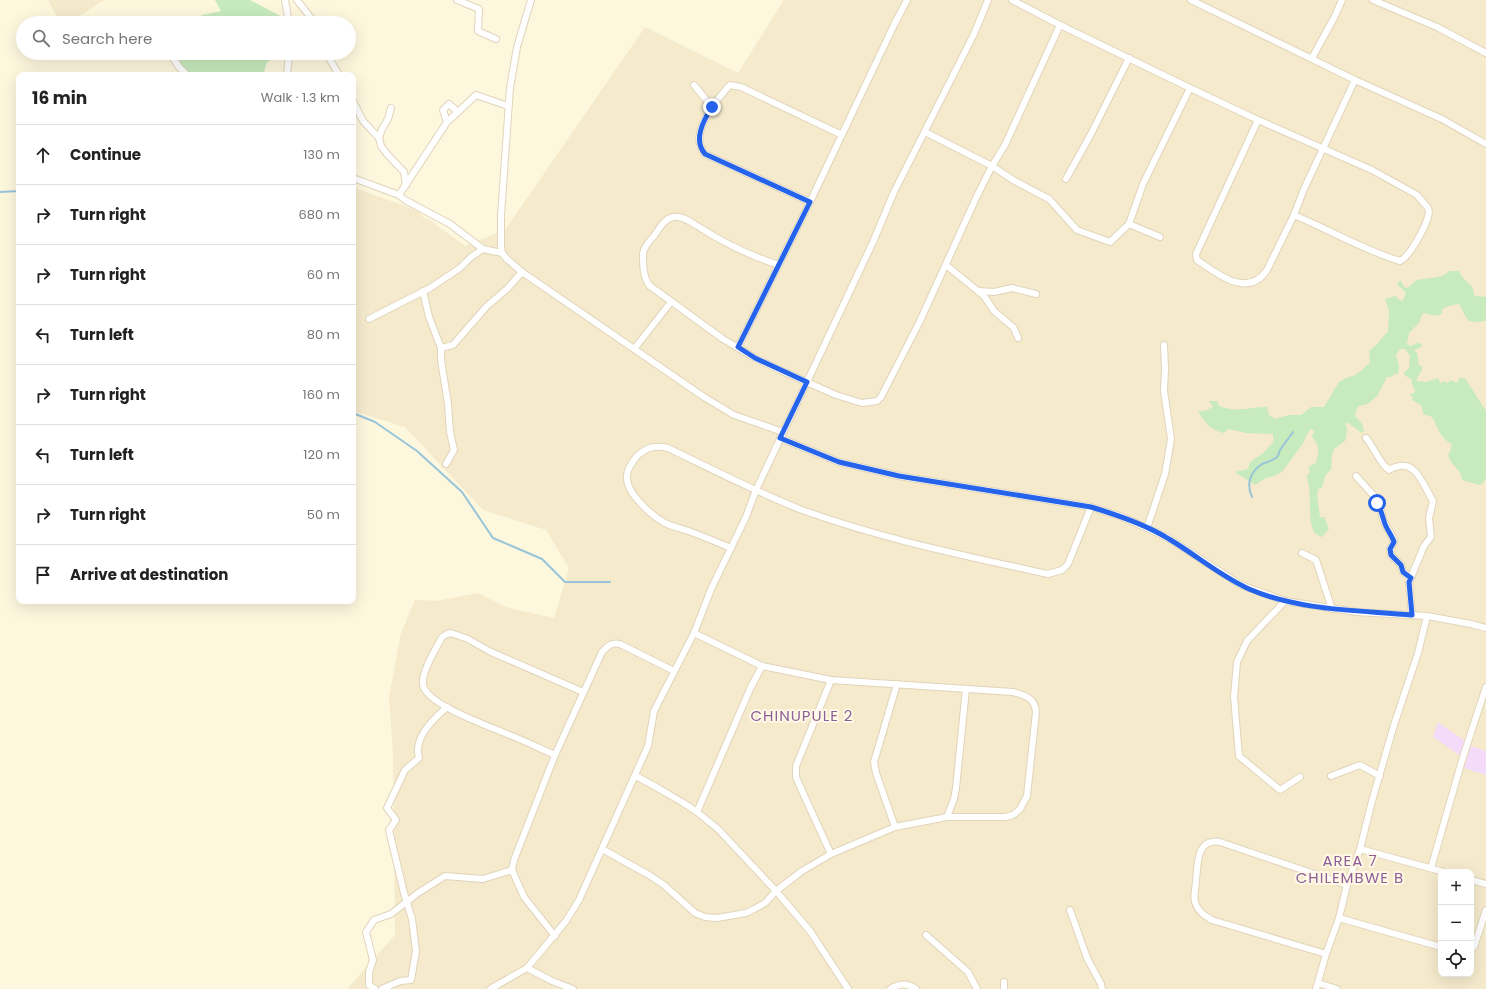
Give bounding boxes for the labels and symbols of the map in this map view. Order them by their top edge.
route end [703,98,721,116]
route start [1368,494,1386,512]
district label: CHINUPULE 2 [751,705,853,726]
district label: AREA 7 CHILEMBWE B [1296,850,1404,888]

